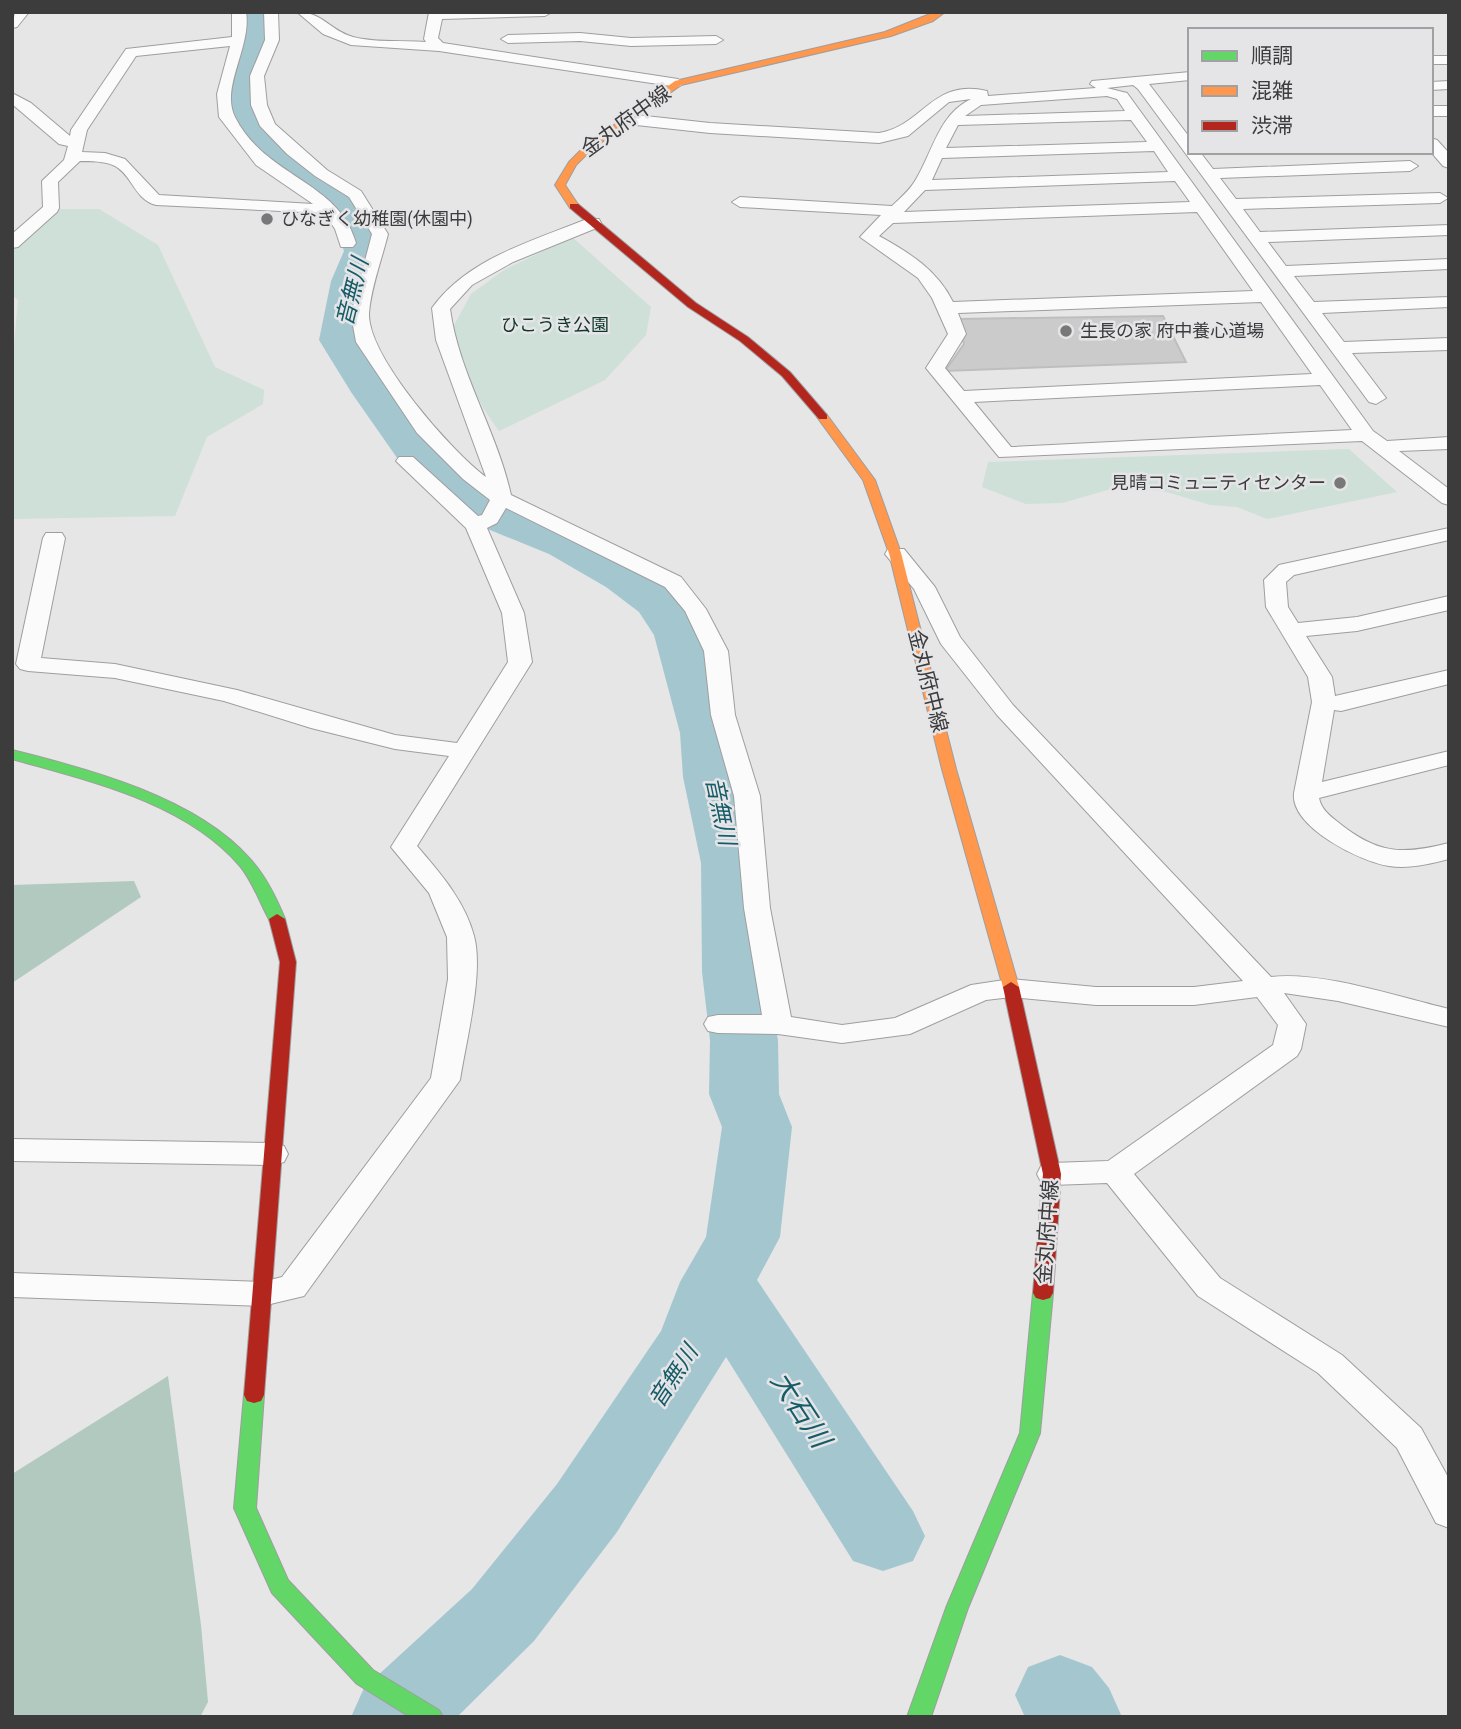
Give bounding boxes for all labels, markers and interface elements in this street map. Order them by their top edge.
legend [1188,28,1433,154]
text: 順調 [1251,44,1293,68]
text: 混雑 [1251,79,1293,103]
street label: 金丸府中線 [576,80,676,162]
text: 渋滞 [1251,114,1293,138]
place label: ひなぎく幼稚園(休園中) [281,208,473,230]
marker: ひなぎく幼稚園(休園中) [259,211,275,227]
water label: 音無川 [331,252,375,329]
park label: ひこうき公園 [501,314,609,335]
place label: 生長の家 府中養心道場 [1080,320,1264,341]
marker: 生長の家 府中養心道場 [1058,323,1074,339]
place label: 見晴コミュニティセンター [1111,472,1326,493]
marker: 見晴コミュニティセンター [1332,475,1348,491]
street label: 金丸府中線 [904,627,952,735]
water label: 音無川 [700,775,742,851]
street label: 金丸府中線 [1031,1179,1063,1285]
water label: 音無川 [643,1337,705,1413]
water label: 大石川 [764,1365,839,1456]

